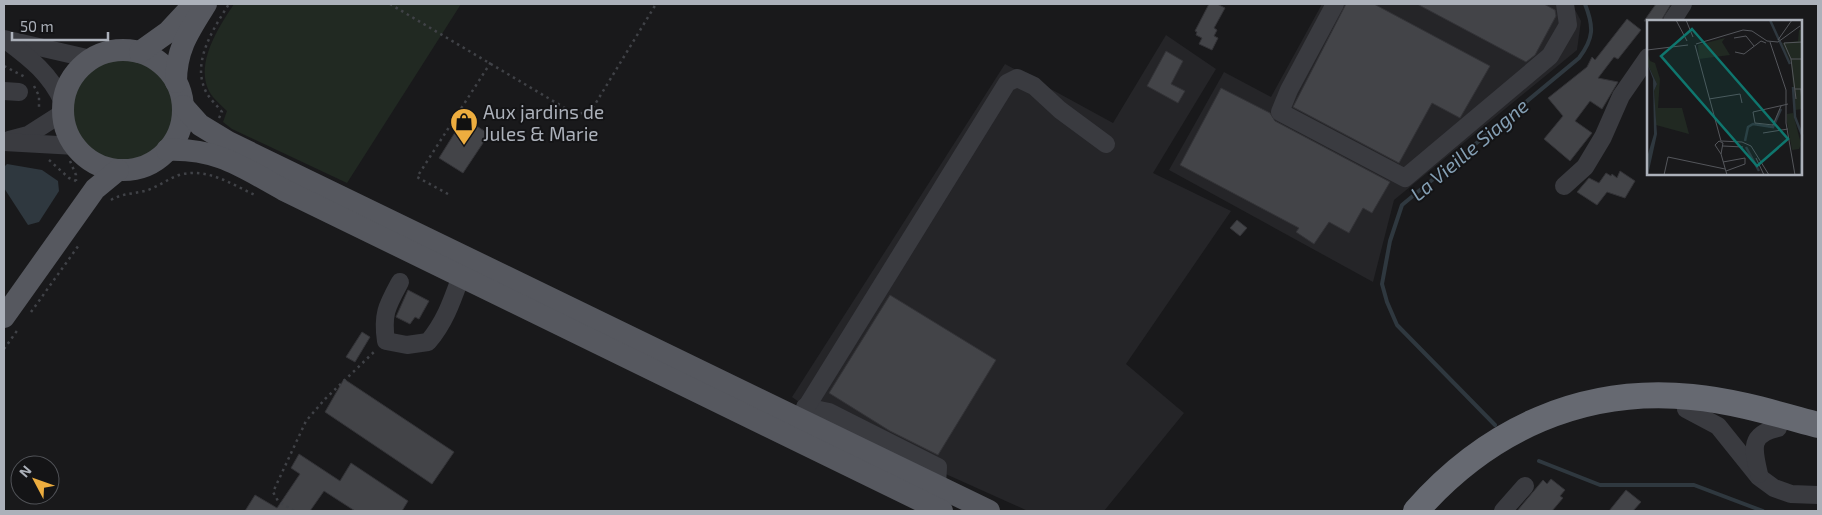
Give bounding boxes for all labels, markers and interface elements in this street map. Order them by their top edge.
scale bar [12,10,109,42]
text: 50 m [20,17,54,35]
inset map [1647,20,1802,175]
water label: La Vieille Siagne [1405,93,1533,205]
place label: Aux jardins de Jules & Marie [483,100,604,145]
shop icon: Aux jardins de Jules & Marie [449,107,479,146]
north arrow [10,455,60,505]
text: N [15,462,35,481]

